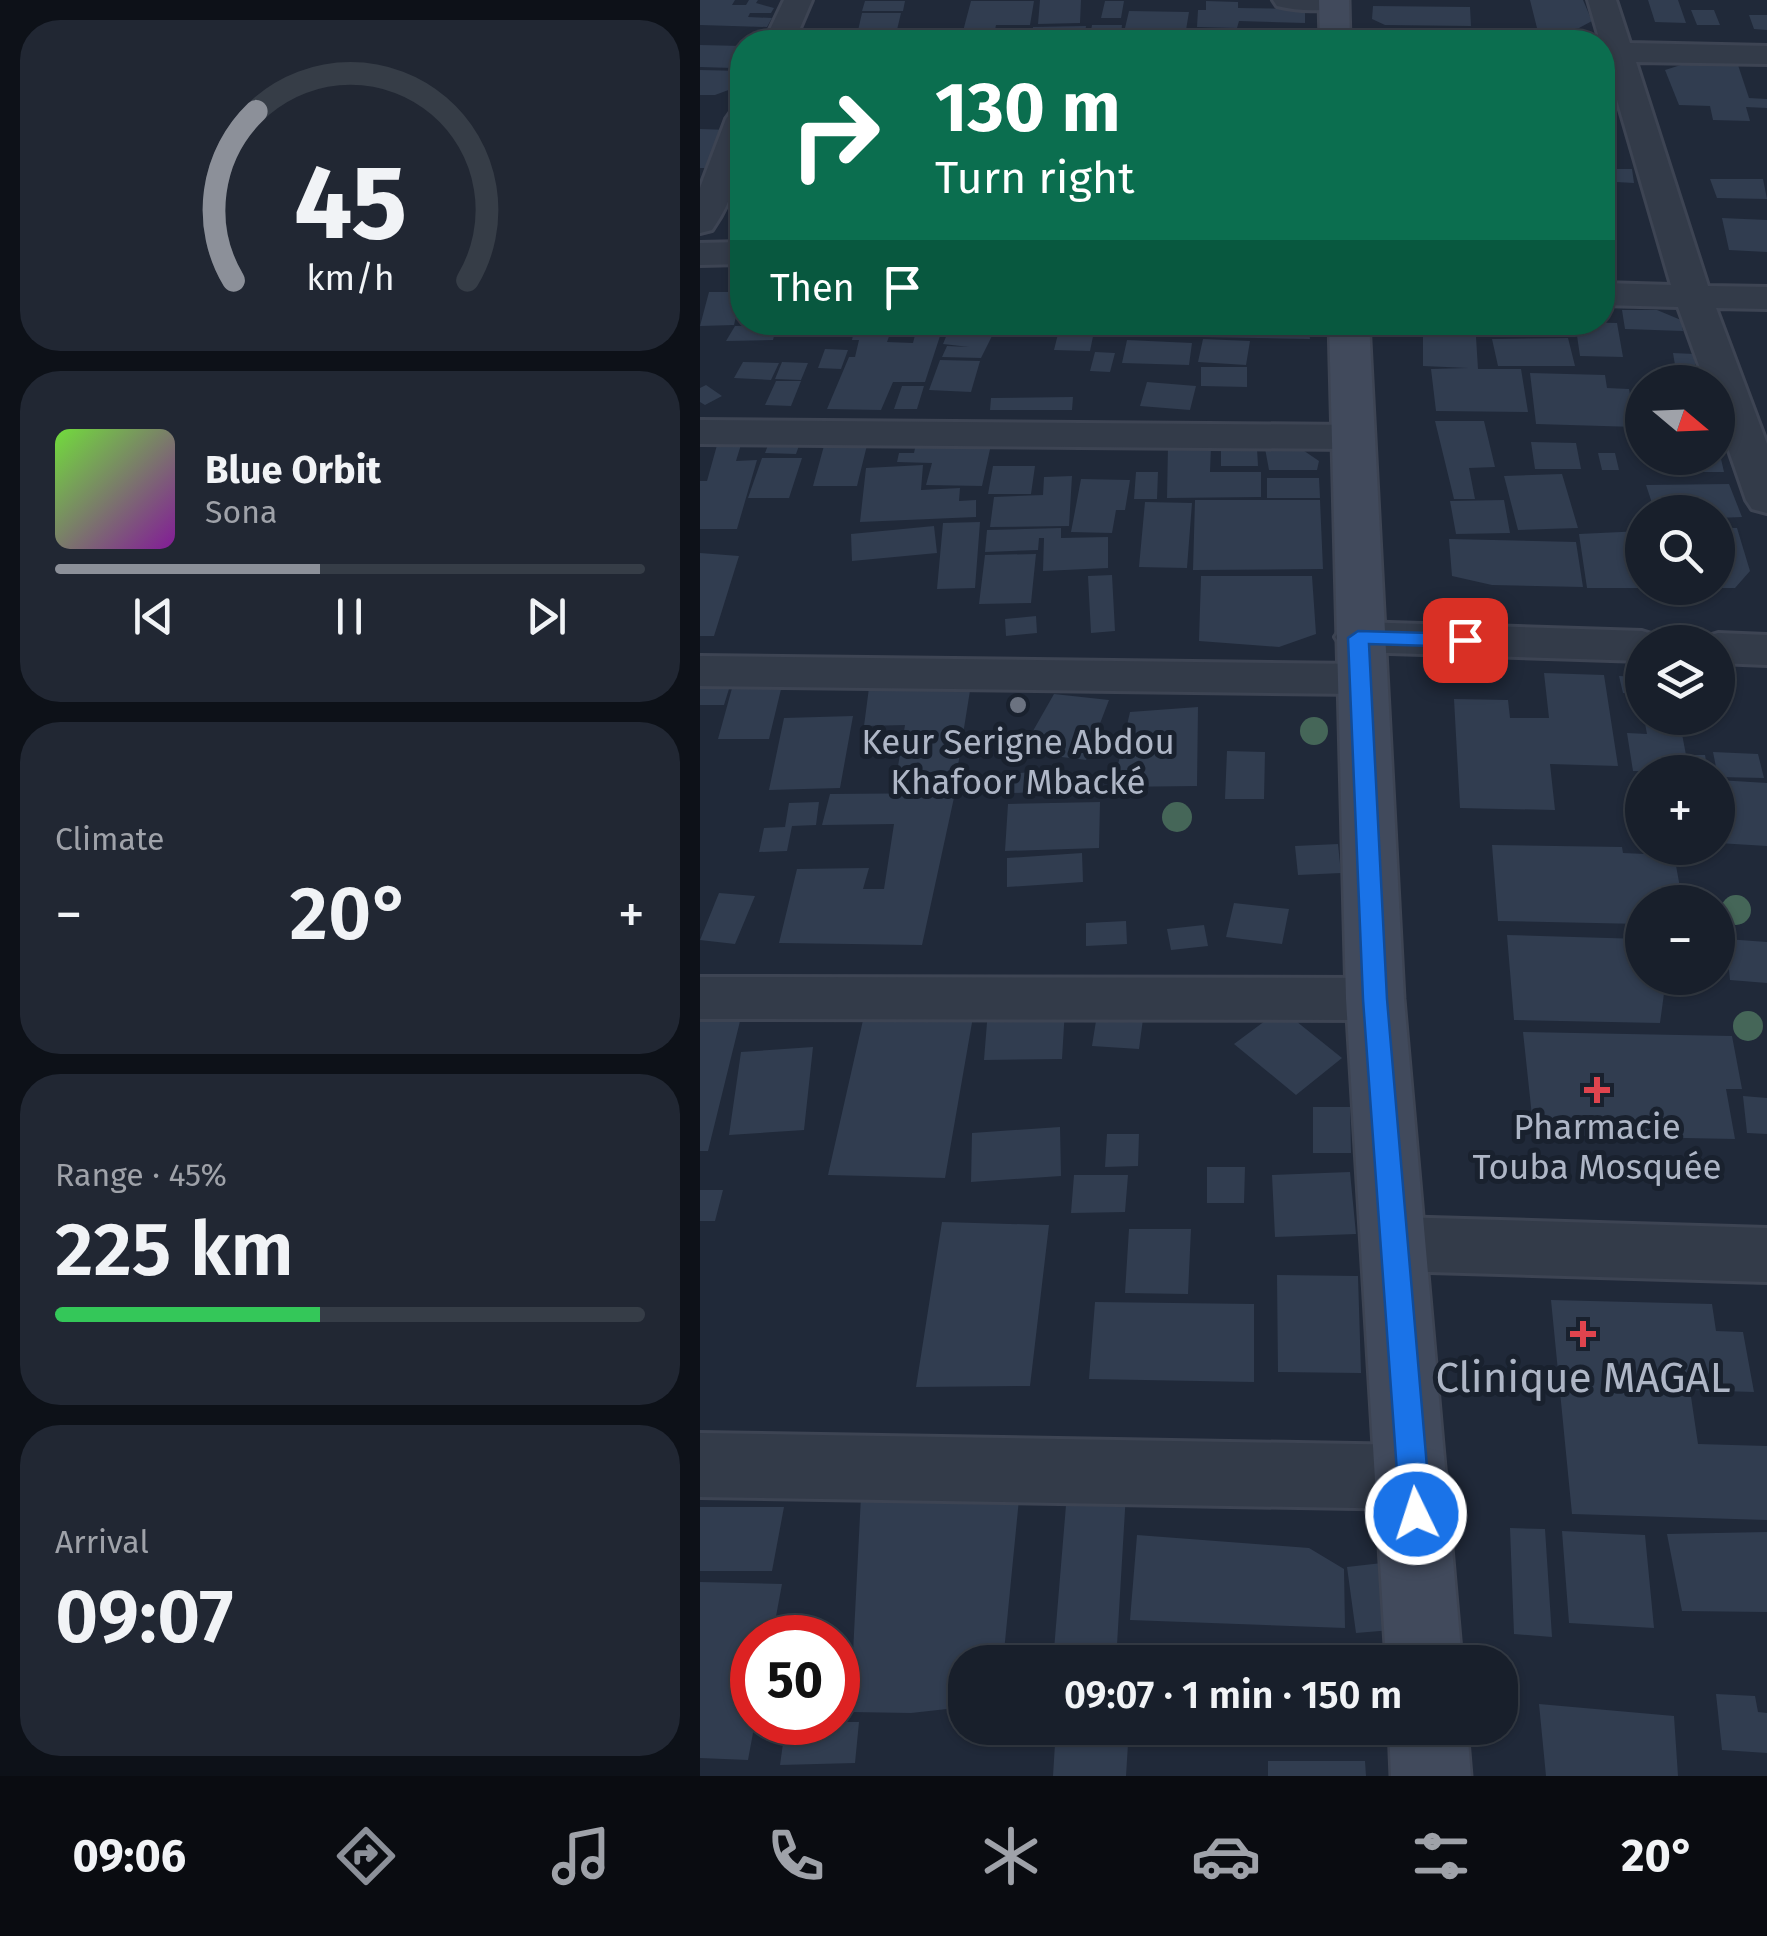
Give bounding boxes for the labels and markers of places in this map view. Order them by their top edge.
pin [1423,598,1508,683]
marker: Keur Serigne Abdou Khafoor Mbacké [1007,694,1029,716]
place label: Keur Serigne Abdou Khafoor Mbacké [861,721,1175,803]
marker: Pharmacie Touba Mosquée [1586,1079,1608,1101]
place label: Pharmacie Touba Mosquée [1472,1106,1722,1188]
marker: Clinique MAGAL [1570,1321,1596,1347]
place label: Clinique MAGAL [1435,1353,1731,1403]

